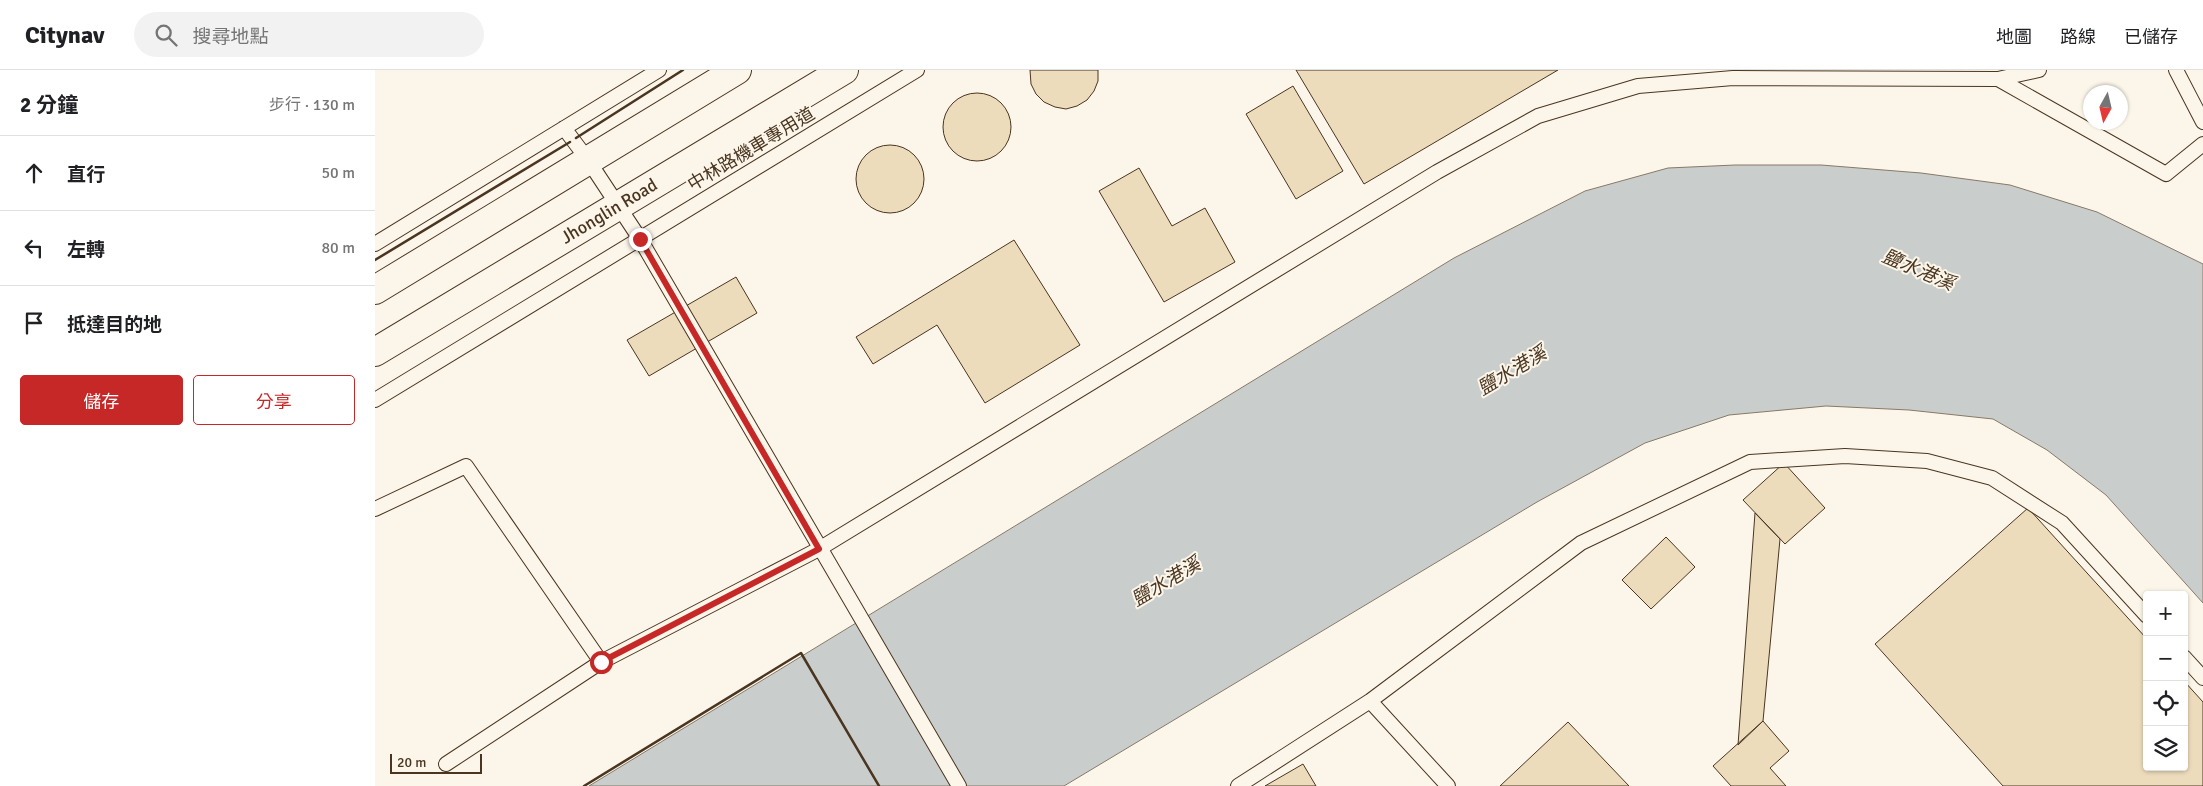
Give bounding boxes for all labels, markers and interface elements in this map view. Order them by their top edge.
search box [134,12,484,57]
text: Citynav [25,20,104,50]
icon: search [152,21,180,49]
text: 搜尋地點 [192,25,268,49]
text: 地圖 [1996,26,2032,48]
text: 路線 [2060,26,2096,48]
text: 已儲存 [2124,26,2178,48]
north arrow [2083,85,2128,130]
text: 2 分鐘 [20,92,78,118]
text: 步行 · 130 m [269,95,355,115]
street label: 中林路機車專用道 [684,102,818,196]
icon: ahead [20,159,48,187]
text: 直行 [67,163,105,187]
text: 50 m [321,163,355,183]
street label: Jhonglin Road [557,174,661,248]
route end [629,228,652,251]
icon: left [20,234,48,262]
text: 左轉 [67,238,105,262]
text: 80 m [321,238,355,258]
water label: 鹽水港溪 [1878,244,1960,297]
icon: arrive [20,309,48,337]
text: 抵達目的地 [67,313,162,337]
water label: 鹽水港溪 [1473,340,1553,401]
button: 儲存 [20,375,183,425]
button: 分享 [193,375,355,425]
water label: 鹽水港溪 [1127,551,1207,612]
map controls [2143,591,2188,771]
button: + [2143,591,2188,636]
button: − [2143,636,2188,681]
route start [590,651,613,674]
button: locate [2143,681,2188,726]
button: layers [2143,726,2188,771]
scale bar [390,751,483,774]
text: 20 m [397,754,426,771]

